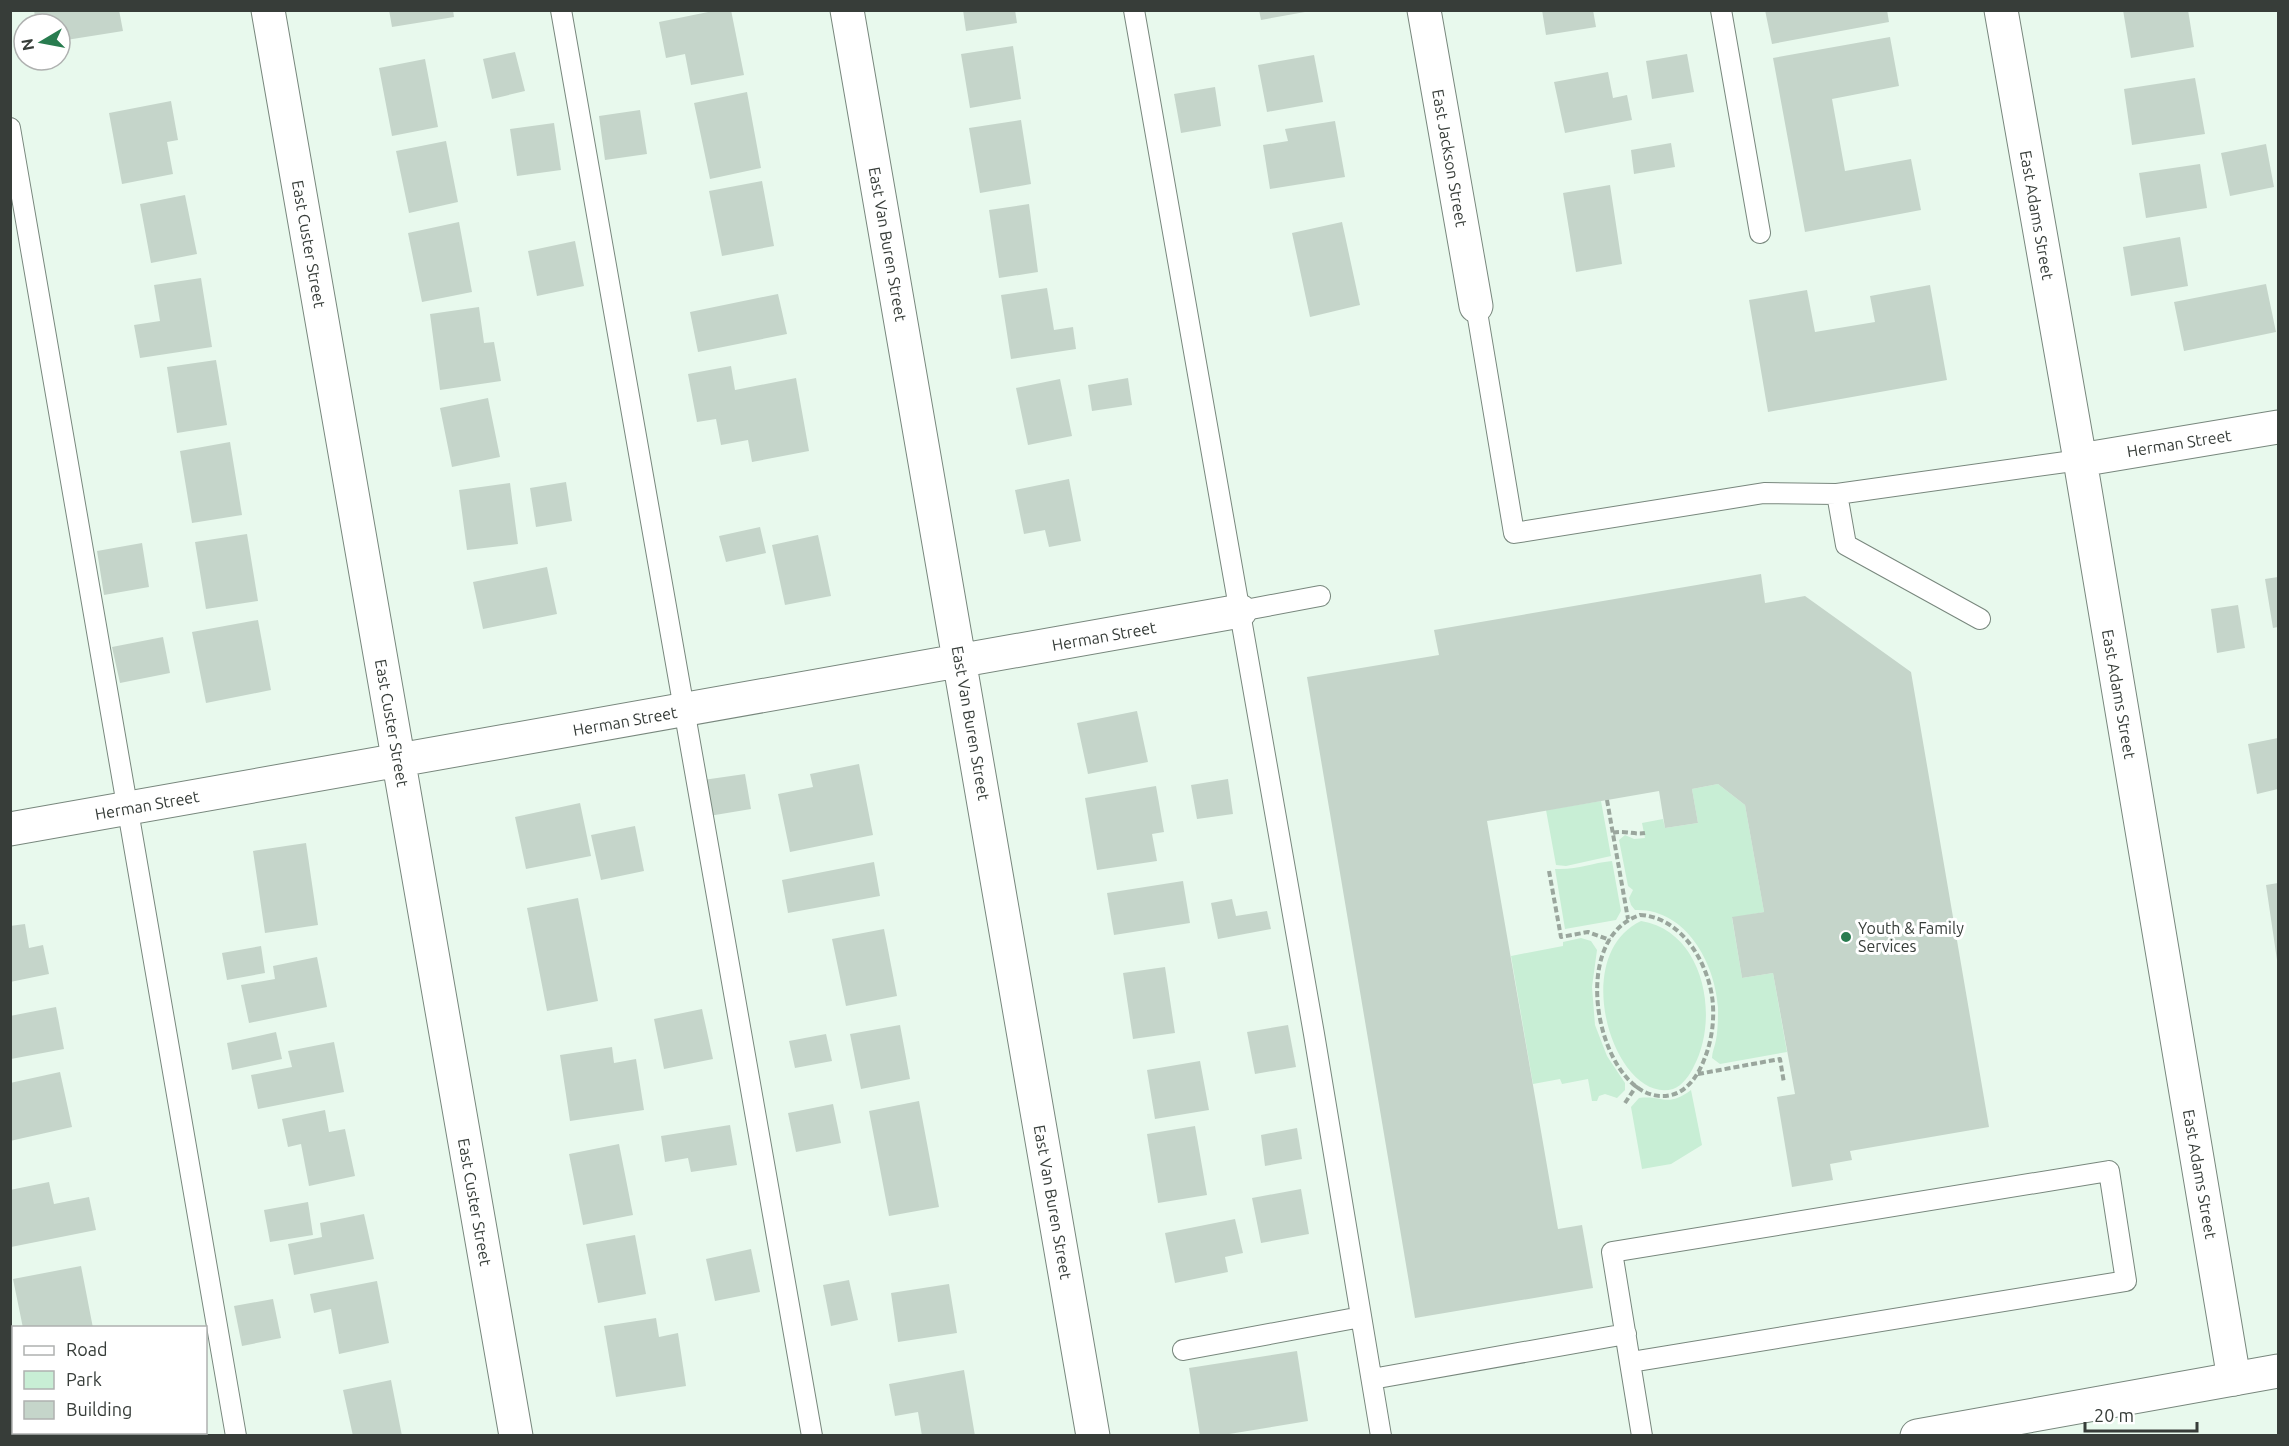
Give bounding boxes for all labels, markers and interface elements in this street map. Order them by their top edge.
north arrow [12,12,72,72]
text: N [17,37,37,52]
street label: East Jackson Street [1429,88,1471,229]
street label: East Adams Street [2017,149,2057,282]
street label: East Van Buren Street [866,165,911,323]
street label: East Custer Street [289,179,329,310]
street label: Herman Street [2125,426,2233,460]
street label: Herman Street [1050,618,1158,654]
street label: East Adams Street [2099,628,2139,761]
street label: East Van Buren Street [949,644,994,802]
street label: East Custer Street [372,658,412,789]
street label: Herman Street [571,703,679,739]
street label: Herman Street [93,787,201,823]
place label: Youth & Family Services [1858,919,1964,955]
marker: Youth & Family Services [1839,930,1853,944]
street label: East Adams Street [2180,1108,2220,1241]
street label: East Van Buren Street [1031,1123,1076,1281]
street label: East Custer Street [455,1137,495,1268]
legend [12,1326,207,1434]
text: Road [66,1339,108,1359]
text: Park [66,1369,102,1389]
scale bar [2085,1395,2198,1433]
text: Building [66,1399,132,1419]
text: 20 m [2094,1405,2134,1425]

